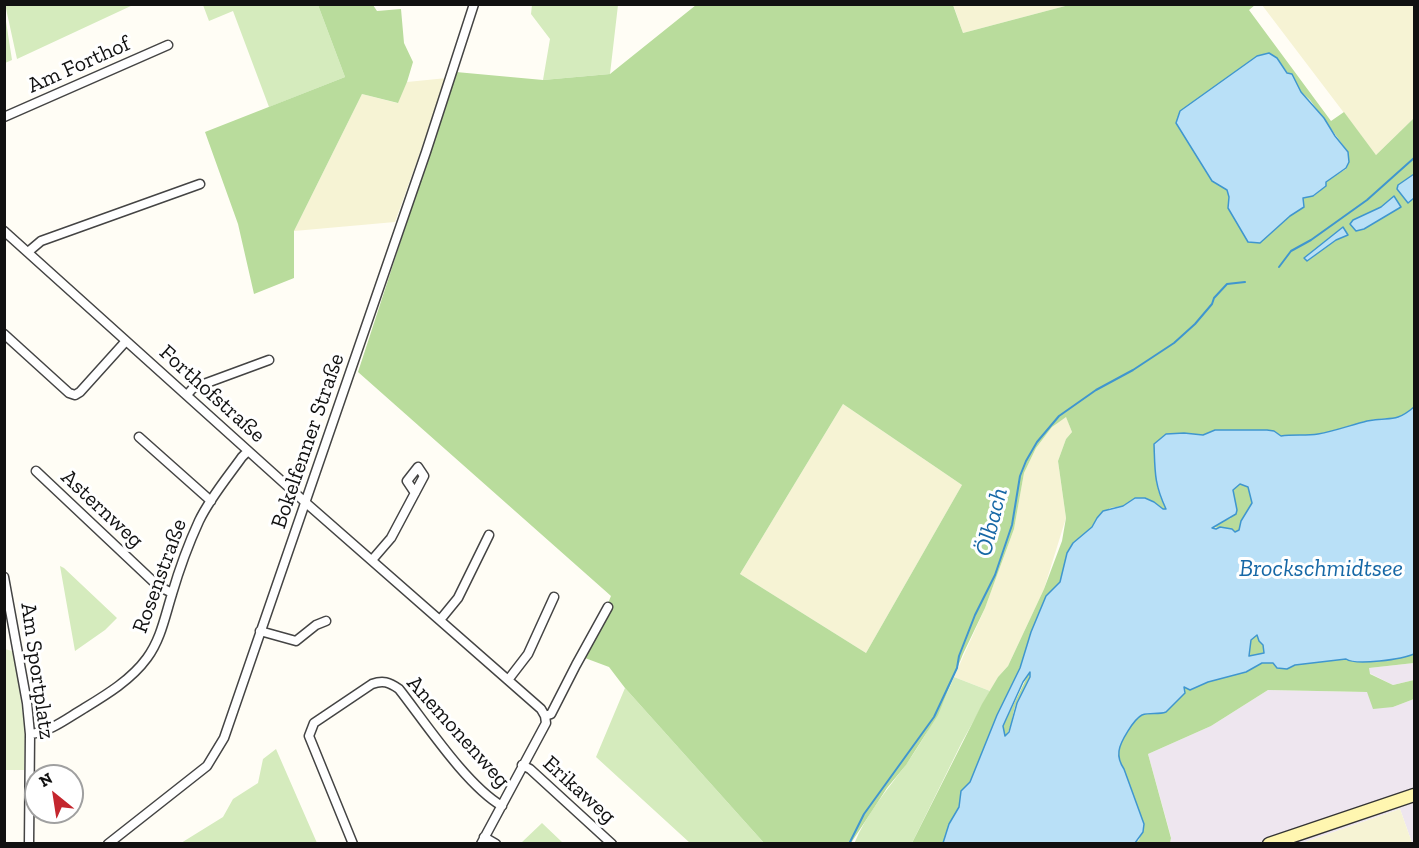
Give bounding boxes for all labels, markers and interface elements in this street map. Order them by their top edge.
street label: Am Forthof [24,31,134,99]
street label: Forthofstraße [154,340,270,448]
street label: Bokelfenner Straße [266,350,350,532]
street label: Asternweg [55,464,149,554]
water label: Ölbach [970,485,1014,559]
street label: Rosenstraße [127,515,193,637]
water label: Brockschmidtsee [1239,555,1403,583]
street label: Am Sportplatz [14,601,60,741]
street label: Anemonenweg [401,671,515,793]
street label: Erikaweg [537,750,621,830]
north arrow [24,764,84,824]
text: N [36,768,56,791]

